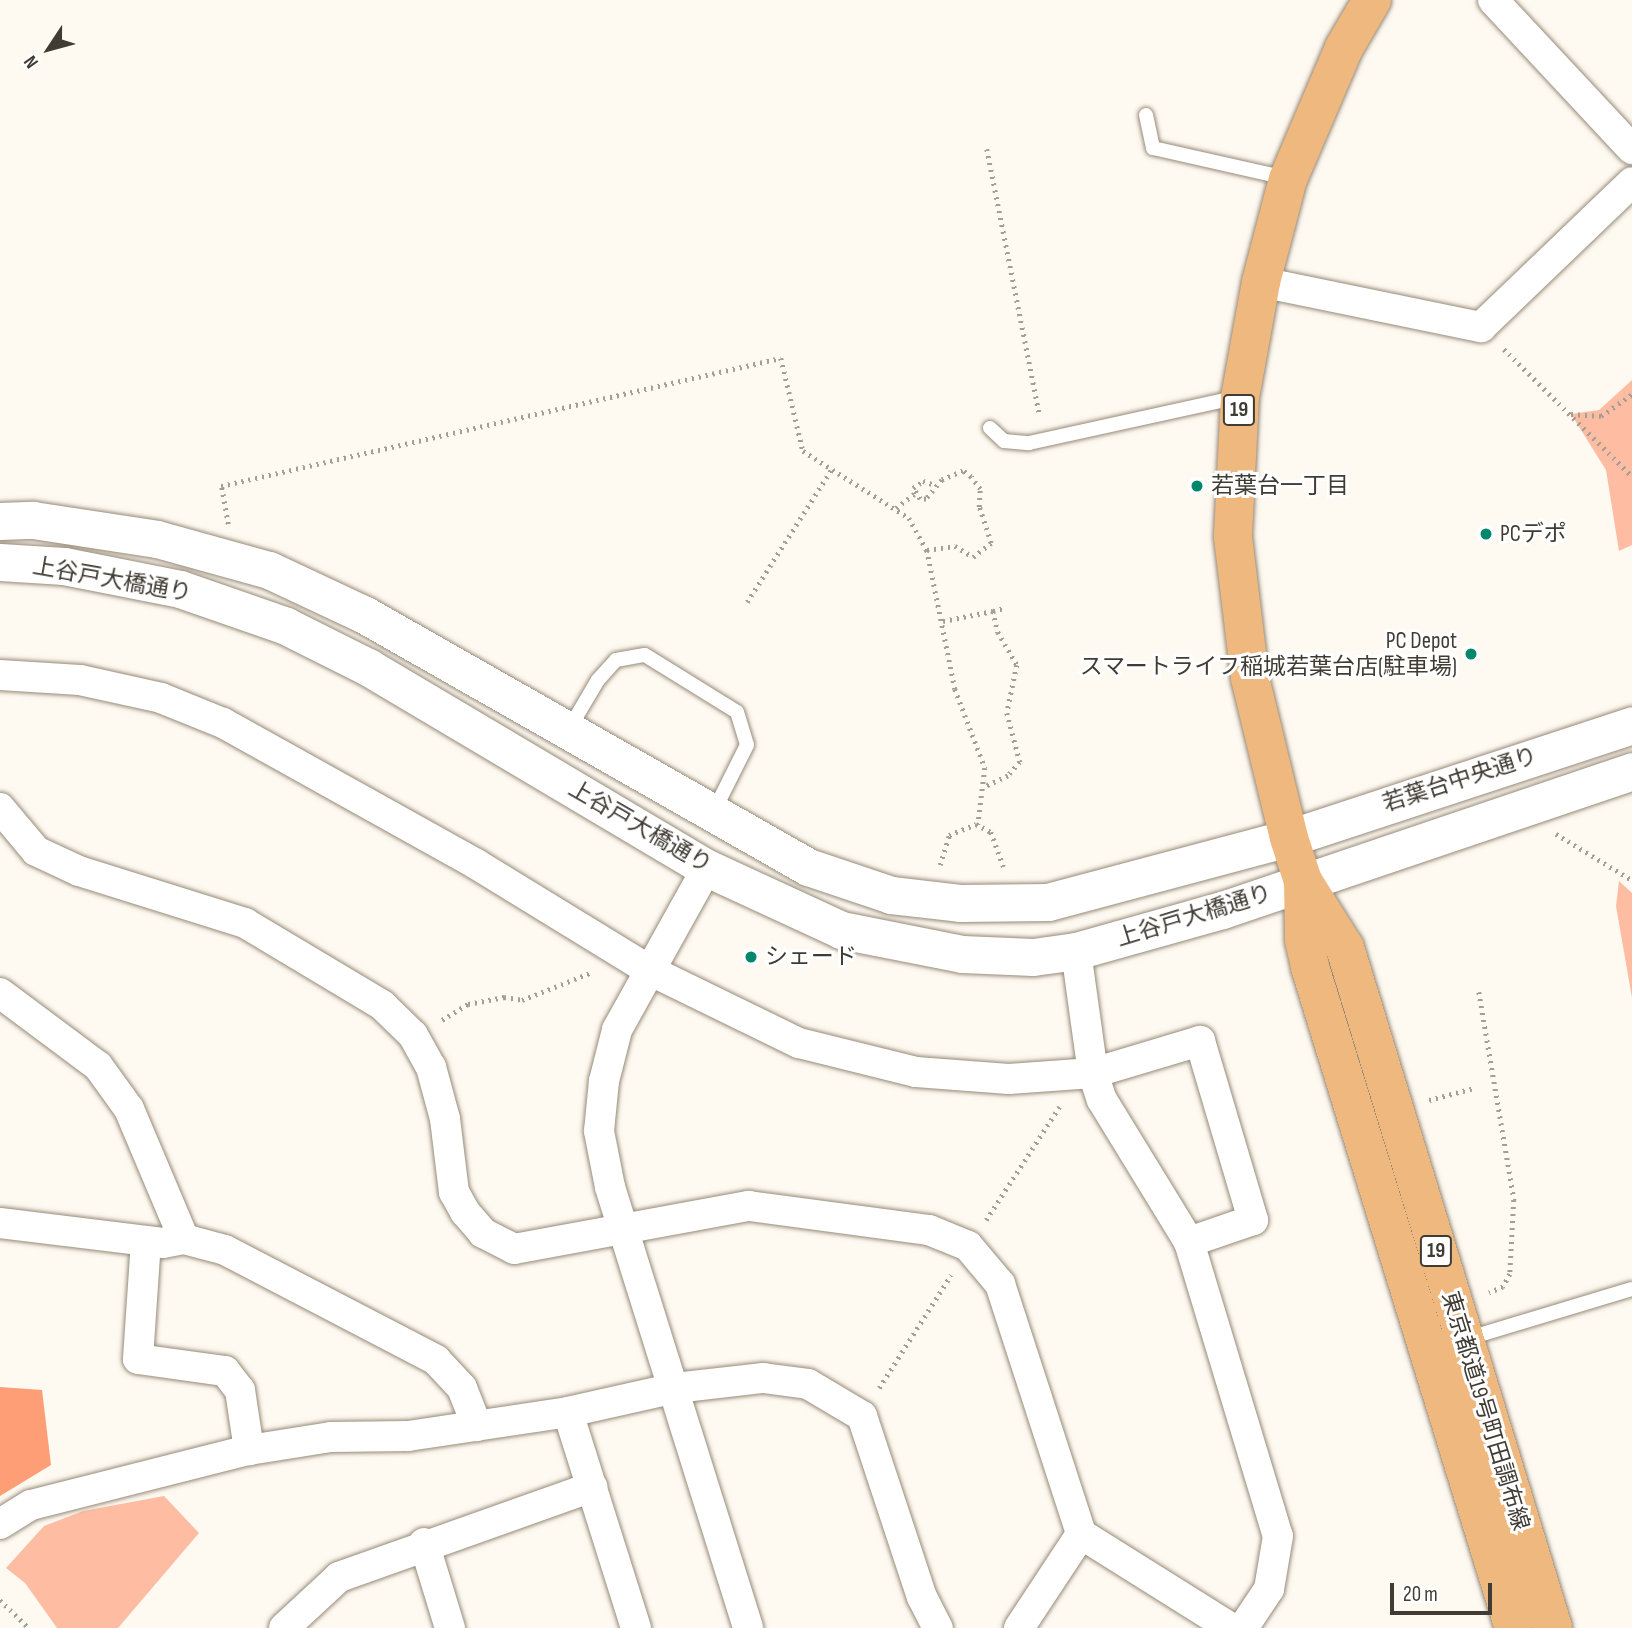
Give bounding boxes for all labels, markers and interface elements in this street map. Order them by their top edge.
north arrow [14,14,84,84]
text: N [19,51,44,73]
road number: 19 [1222,392,1256,428]
place label: 若葉台一丁目 [1211,472,1349,500]
marker: 若葉台一丁目 [1189,478,1205,494]
place label: PCデポ [1500,520,1567,548]
marker: PCデポ [1478,526,1494,542]
street label: 上谷戸大橋通り [30,552,194,608]
place label: PC Depot スマートライフ稲城若葉台店(駐車場) [1079,627,1457,681]
marker: PC Depot スマートライフ稲城若葉台店(駐車場) [1463,646,1479,662]
street label: 若葉台中央通り [1379,742,1541,818]
street label: 上谷戸大橋通り [563,775,717,879]
street label: 上谷戸大橋通り [1113,879,1275,953]
place label: シェード [765,943,857,971]
marker: シェード [743,949,759,965]
road number: 19 [1418,1234,1454,1268]
street label: 東京都道19号町田調布線 [1436,1288,1534,1534]
scale bar [1394,1568,1496,1612]
text: 20 m [1403,1582,1438,1607]

